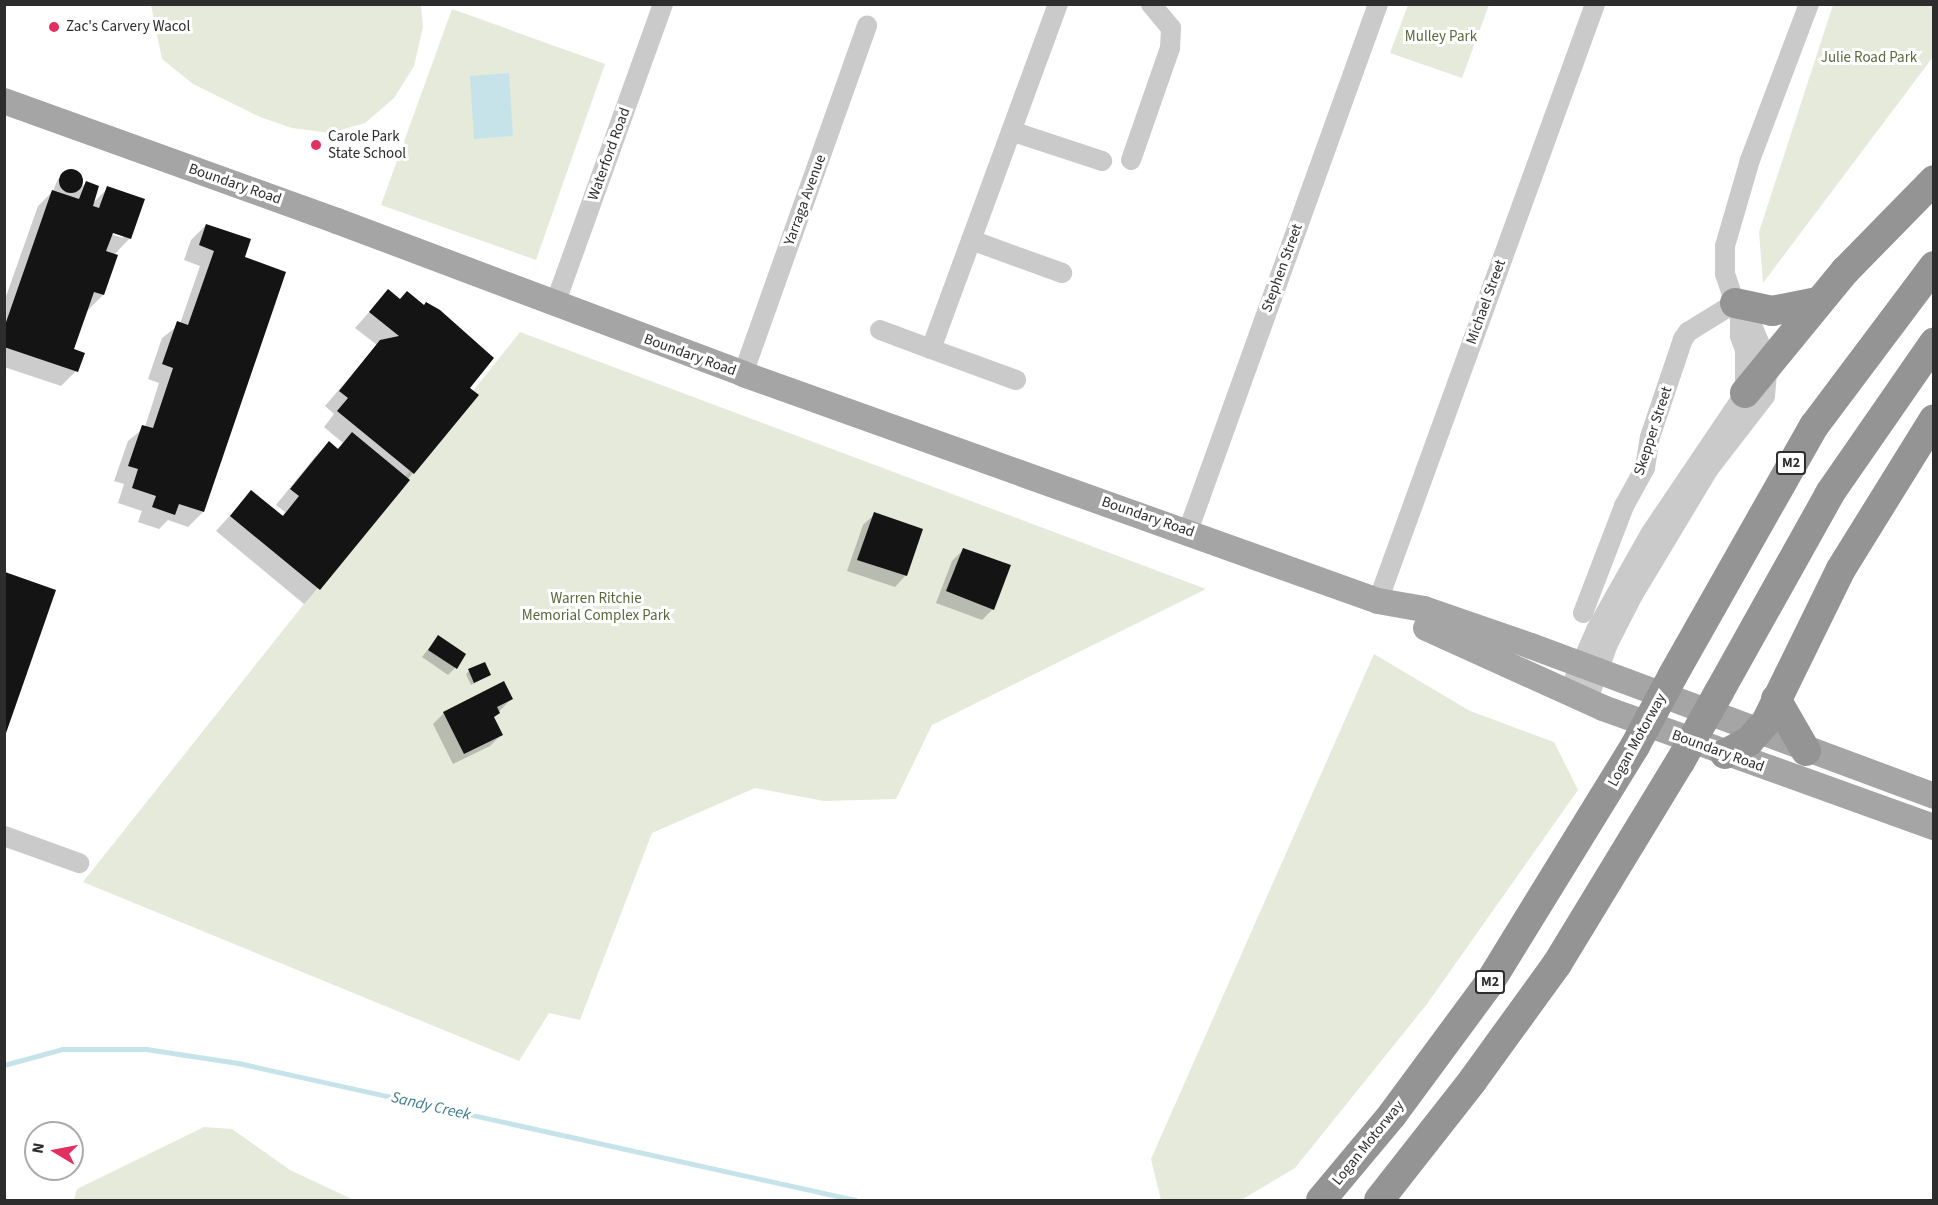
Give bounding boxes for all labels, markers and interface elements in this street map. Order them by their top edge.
place label: Zac's Carvery Wacol [66,18,190,36]
marker: Zac's Carvery Wacol [47,20,61,34]
park label: Mulley Park [1405,28,1477,46]
park label: Julie Road Park [1821,49,1917,67]
street label: Waterford Road [584,105,634,203]
place label: Carole Park State School [328,127,406,162]
marker: Carole Park State School [309,138,323,152]
street label: Yarraga Avenue [780,152,830,248]
street label: Boundary Road [186,160,284,208]
street label: Stephen Street [1258,221,1306,315]
street label: Michael Street [1462,257,1510,347]
street label: Boundary Road [641,330,739,380]
street label: Skepper Street [1630,384,1676,478]
road number: M2 [1774,452,1808,474]
street label: Boundary Road [1099,493,1197,541]
park label: Warren Ritchie Memorial Complex Park [522,589,670,624]
street label: Logan Motorway [1604,690,1670,790]
street label: Boundary Road [1669,726,1767,776]
road number: M2 [1474,971,1506,993]
water label: Sandy Creek [389,1088,473,1124]
street label: Logan Motorway [1328,1097,1408,1189]
north arrow [24,1121,84,1181]
text: N [26,1141,50,1155]

